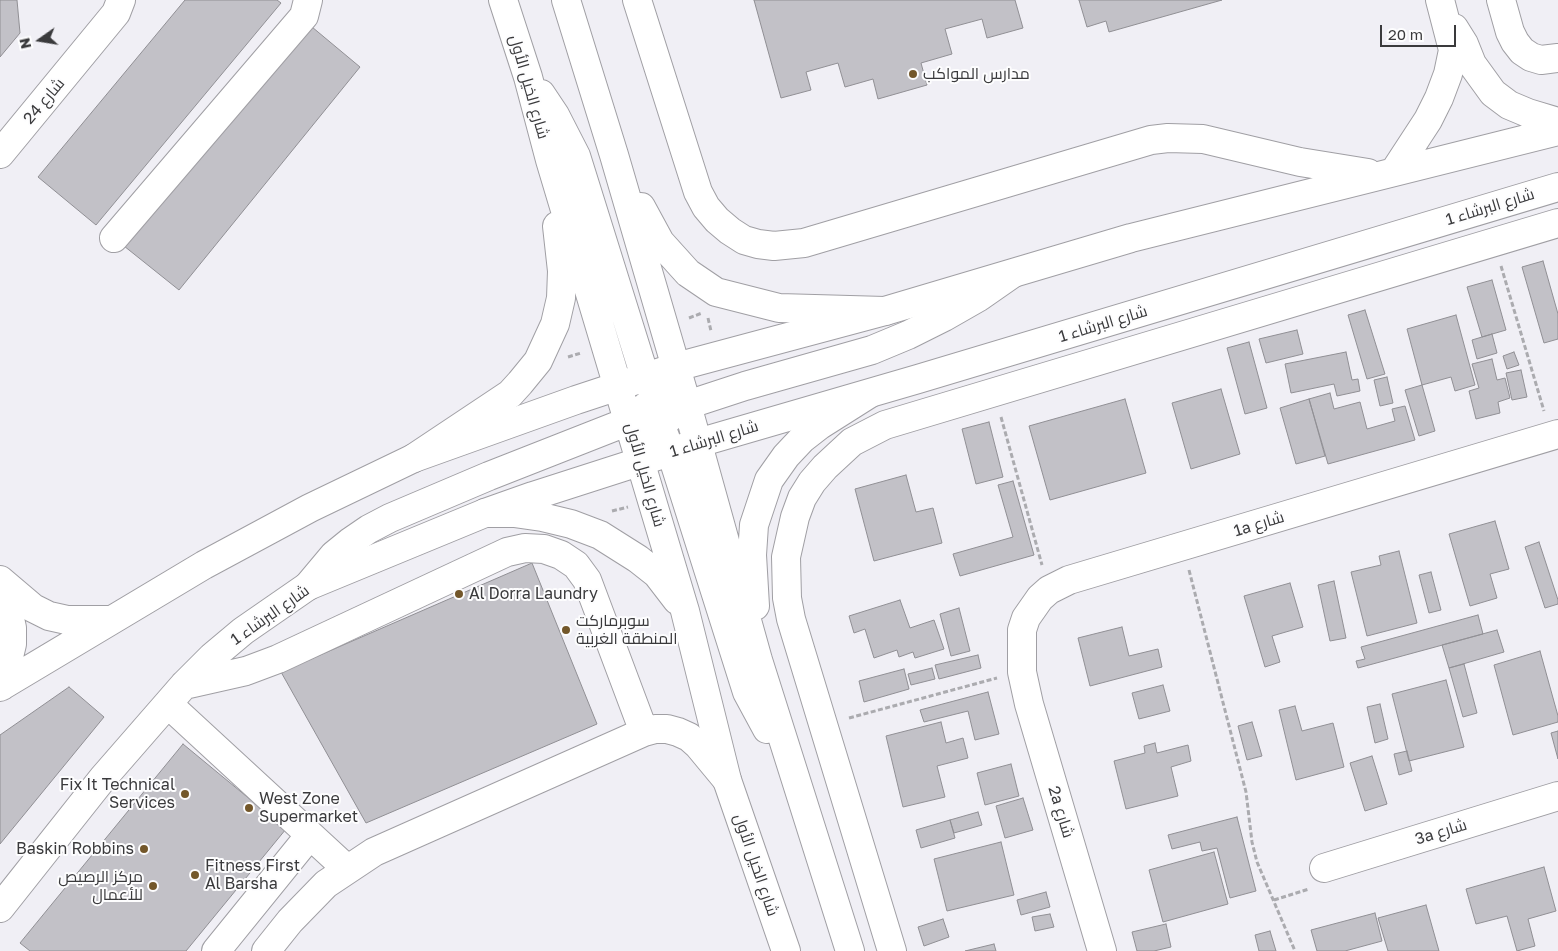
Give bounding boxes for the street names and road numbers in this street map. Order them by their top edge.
street label: شارع الخيل الأول [505,33,553,141]
street label: شارع 24 [19,74,69,128]
street label: شارع البرشاء 1 [1443,184,1537,230]
street label: شارع البرشاء 1 [1056,301,1150,347]
street label: شارع البرشاء 1 [667,416,761,462]
street label: شارع الخيل الأول [621,421,669,529]
street label: 1a شارع [1231,507,1287,541]
street label: شارع البرشاء 1 [227,581,313,649]
street label: 2a شارع [1044,784,1078,840]
street label: شارع الخيل الأول [729,811,783,919]
street label: 3a شارع [1413,815,1469,849]

